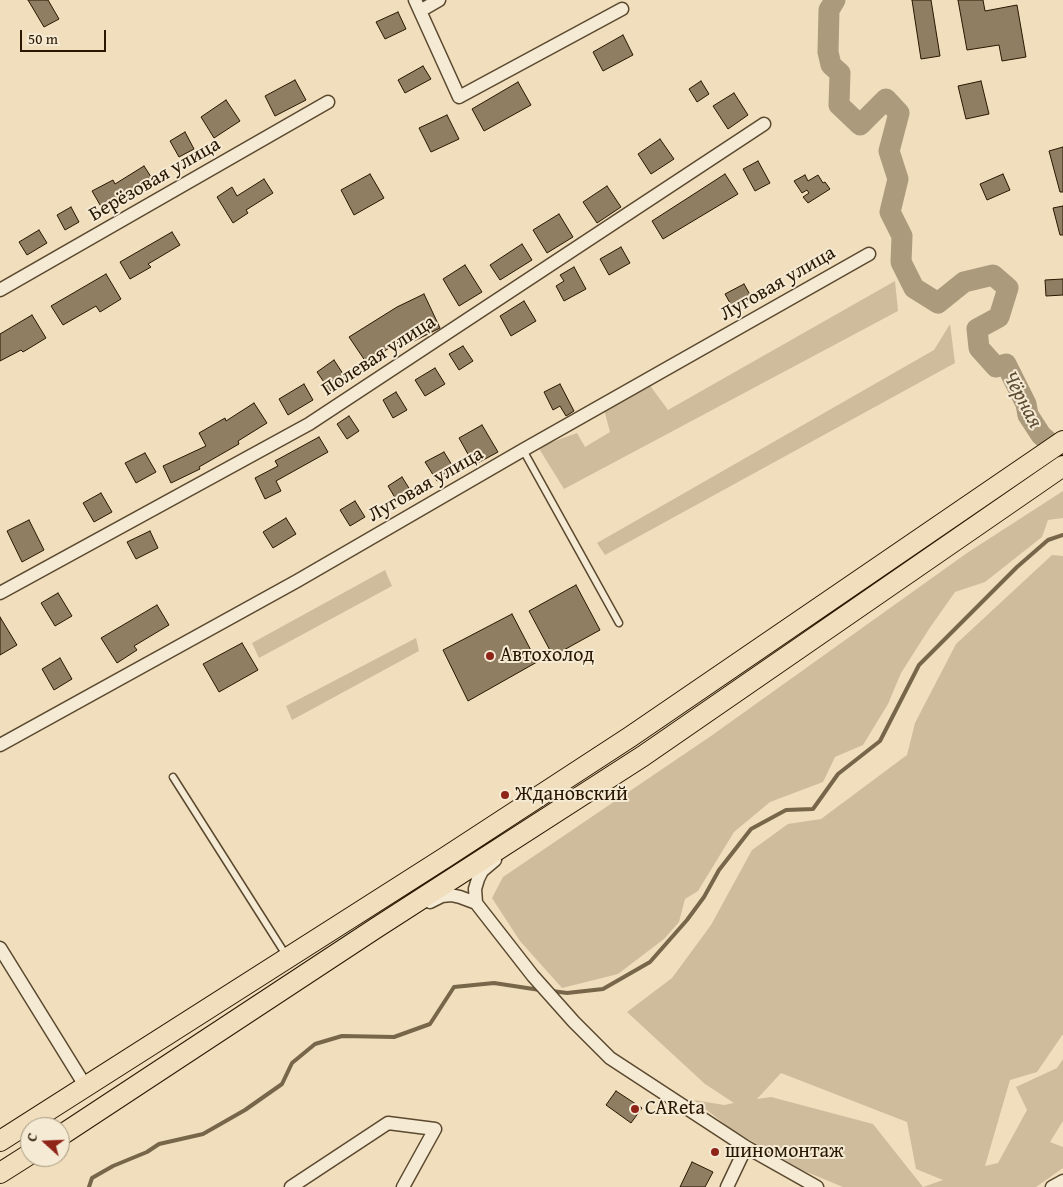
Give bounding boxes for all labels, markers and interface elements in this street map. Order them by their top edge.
scale bar [22,20,109,52]
text: 50 m [28,28,58,49]
street label: Берёзовая улица [85,133,225,227]
street label: Луговая улица [716,241,840,327]
street label: Полевая улица [317,310,441,402]
water label: Чёрная [997,367,1047,433]
street label: Луговая улица [364,442,488,528]
place label: Автохолод [500,644,594,668]
marker: Автохолод [484,650,496,662]
place label: Ждановский [515,783,628,807]
marker: Ждановский [499,789,511,801]
place label: CAReta [645,1097,705,1121]
marker: CAReta [629,1103,641,1115]
north arrow [20,1117,70,1167]
text: С [21,1130,43,1144]
place label: шиномонтаж [725,1140,844,1164]
marker: шиномонтаж [709,1146,721,1158]

